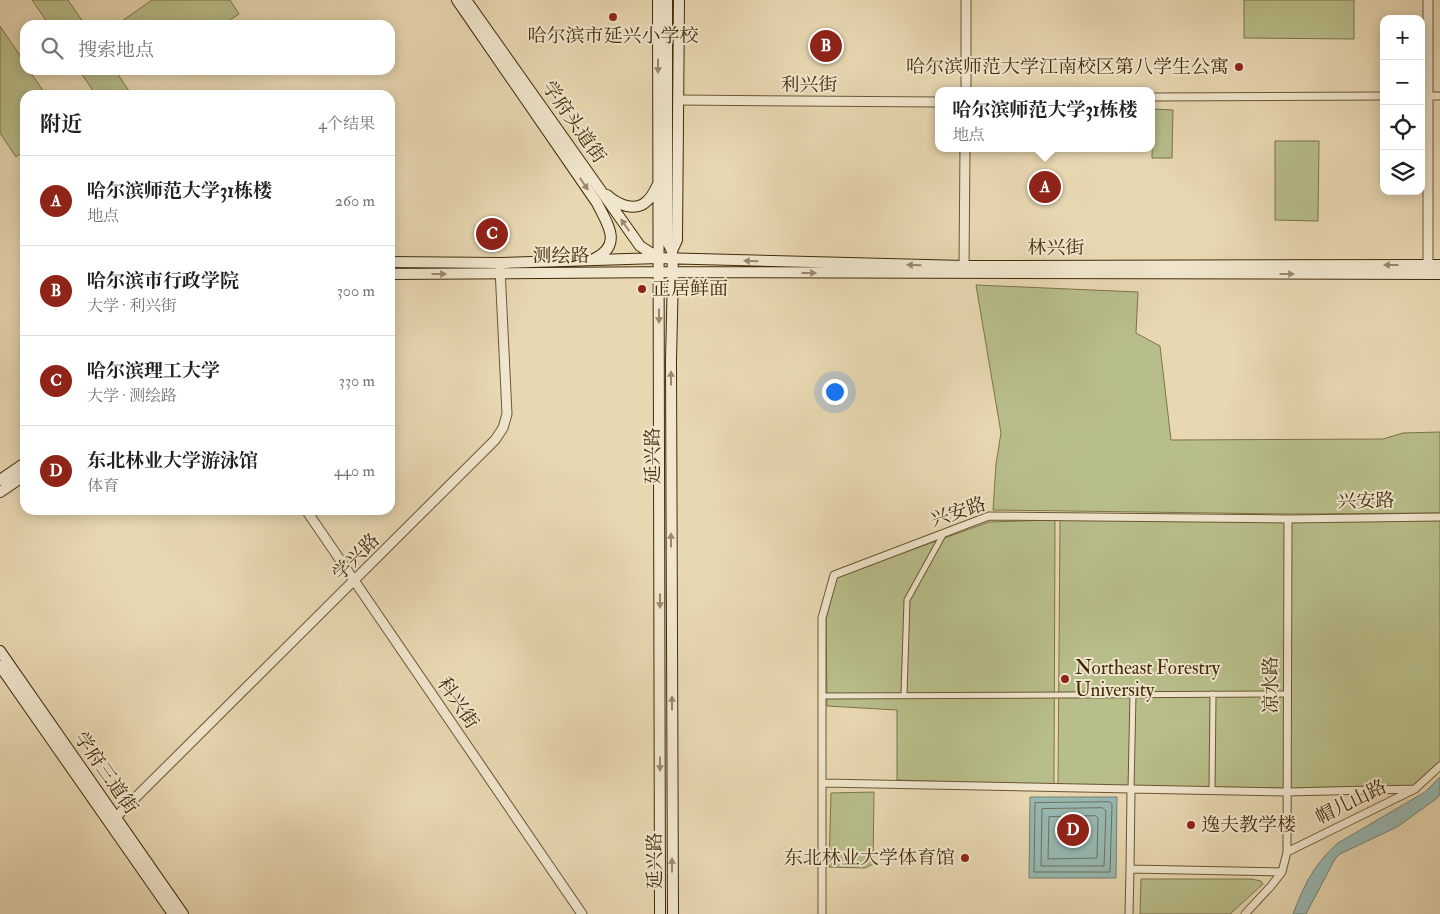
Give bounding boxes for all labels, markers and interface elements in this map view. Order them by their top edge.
marker: 哈尔滨市延兴小学校 [607,11,619,23]
map controls [1380,15,1425,195]
button: + [1380,15,1425,60]
search box [20,20,395,75]
place label: 哈尔滨市延兴小学校 [527,24,699,48]
pin: B [810,27,842,65]
icon: search [38,34,66,62]
text: 搜索地点 [78,38,154,62]
place label: 哈尔滨师范大学江南校区第八学生公寓 [906,55,1229,79]
one-way arrow [654,58,662,74]
button: − [1380,60,1425,105]
marker: 哈尔滨师范大学江南校区第八学生公寓 [1233,61,1245,73]
street label: 利兴街 [780,73,838,97]
street label: 学府头道街 [537,76,611,168]
popup [935,87,1155,152]
text: 哈尔滨师范大学31栋楼 [952,98,1138,122]
button: locate [1380,105,1425,150]
text: 附近 [40,111,82,138]
text: 4个结果 [318,114,375,134]
text: 地点 [952,125,984,145]
button: layers [1380,150,1425,195]
pin: A [1029,168,1061,206]
one-way arrow [580,177,589,191]
text: 哈尔滨师范大学31栋楼 [87,179,272,203]
text: A [51,191,61,211]
text: 260 m [335,191,375,211]
text: 地点 [87,206,119,226]
pin: C [476,215,508,253]
one-way arrow [620,218,630,232]
street label: 林兴街 [1027,236,1085,260]
street label: 测绘路 [532,244,590,268]
one-way arrow [743,256,759,264]
one-way arrow [906,260,922,268]
one-way arrow [1383,261,1399,269]
text: 哈尔滨市行政学院 [87,269,239,293]
one-way arrow [802,269,818,277]
one-way arrow [431,270,447,278]
one-way arrow [1279,270,1295,278]
place label: 正居鲜面 [652,277,728,301]
text: B [51,281,61,301]
text: 300 m [337,281,375,301]
marker: 正居鲜面 [636,283,648,295]
text: 大学 · 利兴街 [87,296,177,316]
one-way arrow [655,308,663,324]
text: 哈尔滨理工大学 [87,359,220,383]
one-way arrow [667,370,675,386]
text: C [50,371,62,391]
text: 330 m [339,371,375,391]
your location [822,379,848,405]
text: 大学 · 测绘路 [87,386,177,406]
street label: 延兴路 [641,427,665,485]
text: 东北林业大学游泳馆 [87,449,258,473]
text: D [49,461,63,481]
text: 440 m [334,461,375,481]
text: 体育 [87,476,119,496]
street label: 兴安路 [1337,489,1395,513]
street label: 兴安路 [927,492,989,532]
street label: 学兴路 [327,528,385,586]
one-way arrow [667,532,675,548]
one-way arrow [656,593,664,609]
place label: Northeast Forestry University [1075,656,1221,702]
street label: 凉水路 [1259,656,1283,714]
street label: 科兴街 [432,673,484,733]
marker: Northeast Forestry University [1059,673,1071,685]
one-way arrow [668,695,676,711]
street label: 学府三道街 [69,727,143,819]
one-way arrow [656,756,664,772]
street label: 帽儿山路 [1312,775,1390,829]
pin: D [1057,811,1089,849]
place label: 逸夫教学楼 [1201,813,1296,837]
marker: 逸夫教学楼 [1185,819,1197,831]
street label: 延兴路 [643,832,667,890]
place label: 东北林业大学体育馆 [784,846,955,870]
marker: 东北林业大学体育馆 [959,852,971,864]
one-way arrow [668,857,676,873]

